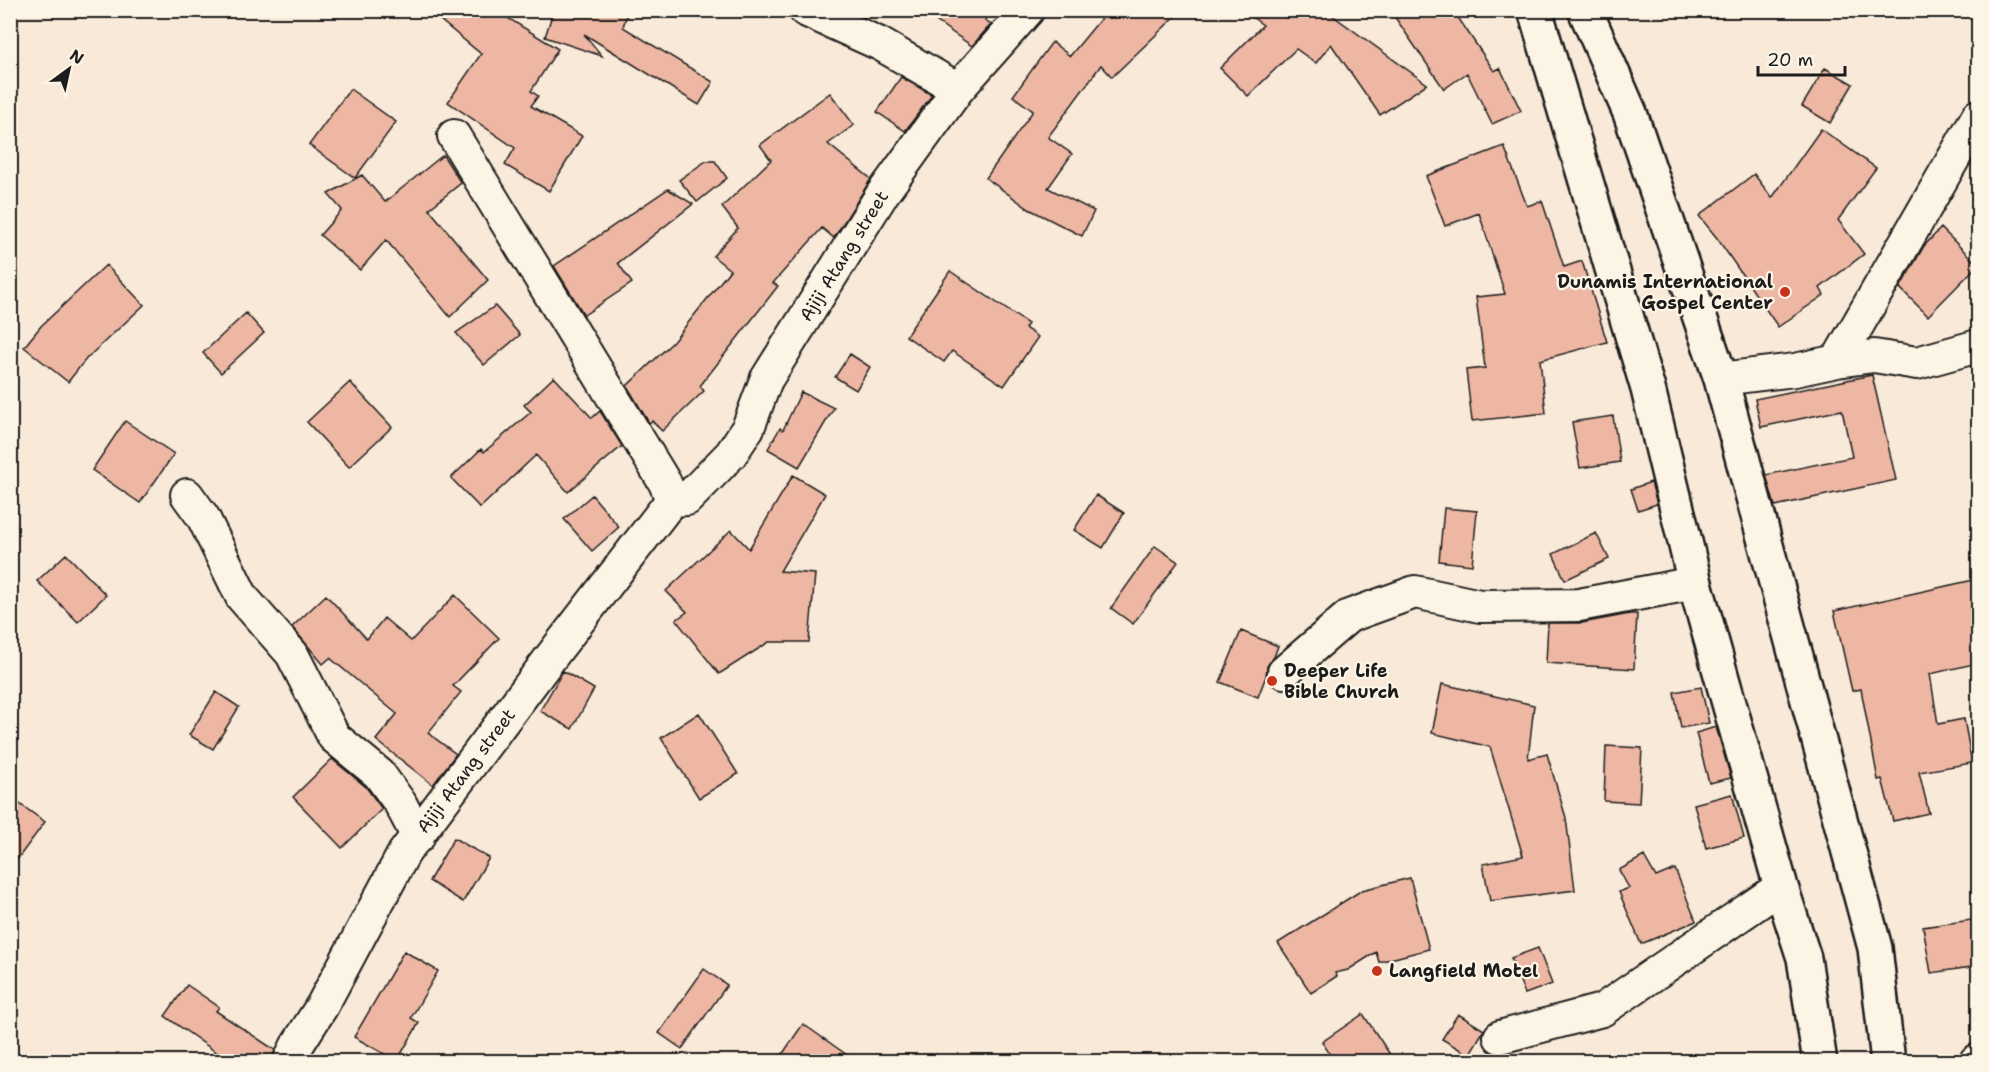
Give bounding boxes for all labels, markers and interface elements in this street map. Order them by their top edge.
north arrow [39,39,99,99]
scale bar [1758,39,1845,77]
text: N [66,45,88,69]
text: 20 m [1767,48,1813,72]
street label: Ajiji Atang street [794,186,894,326]
place label: Dunamis International Gospel Center [1557,270,1773,315]
marker: Dunamis International Gospel Center [1778,285,1792,299]
place label: Deeper Life Bible Church [1284,659,1399,704]
marker: Deeper Life Bible Church [1265,674,1279,688]
street label: Ajiji Atang street [411,704,521,838]
place label: Langfield Motel [1389,959,1538,983]
marker: Langfield Motel [1370,964,1384,978]

